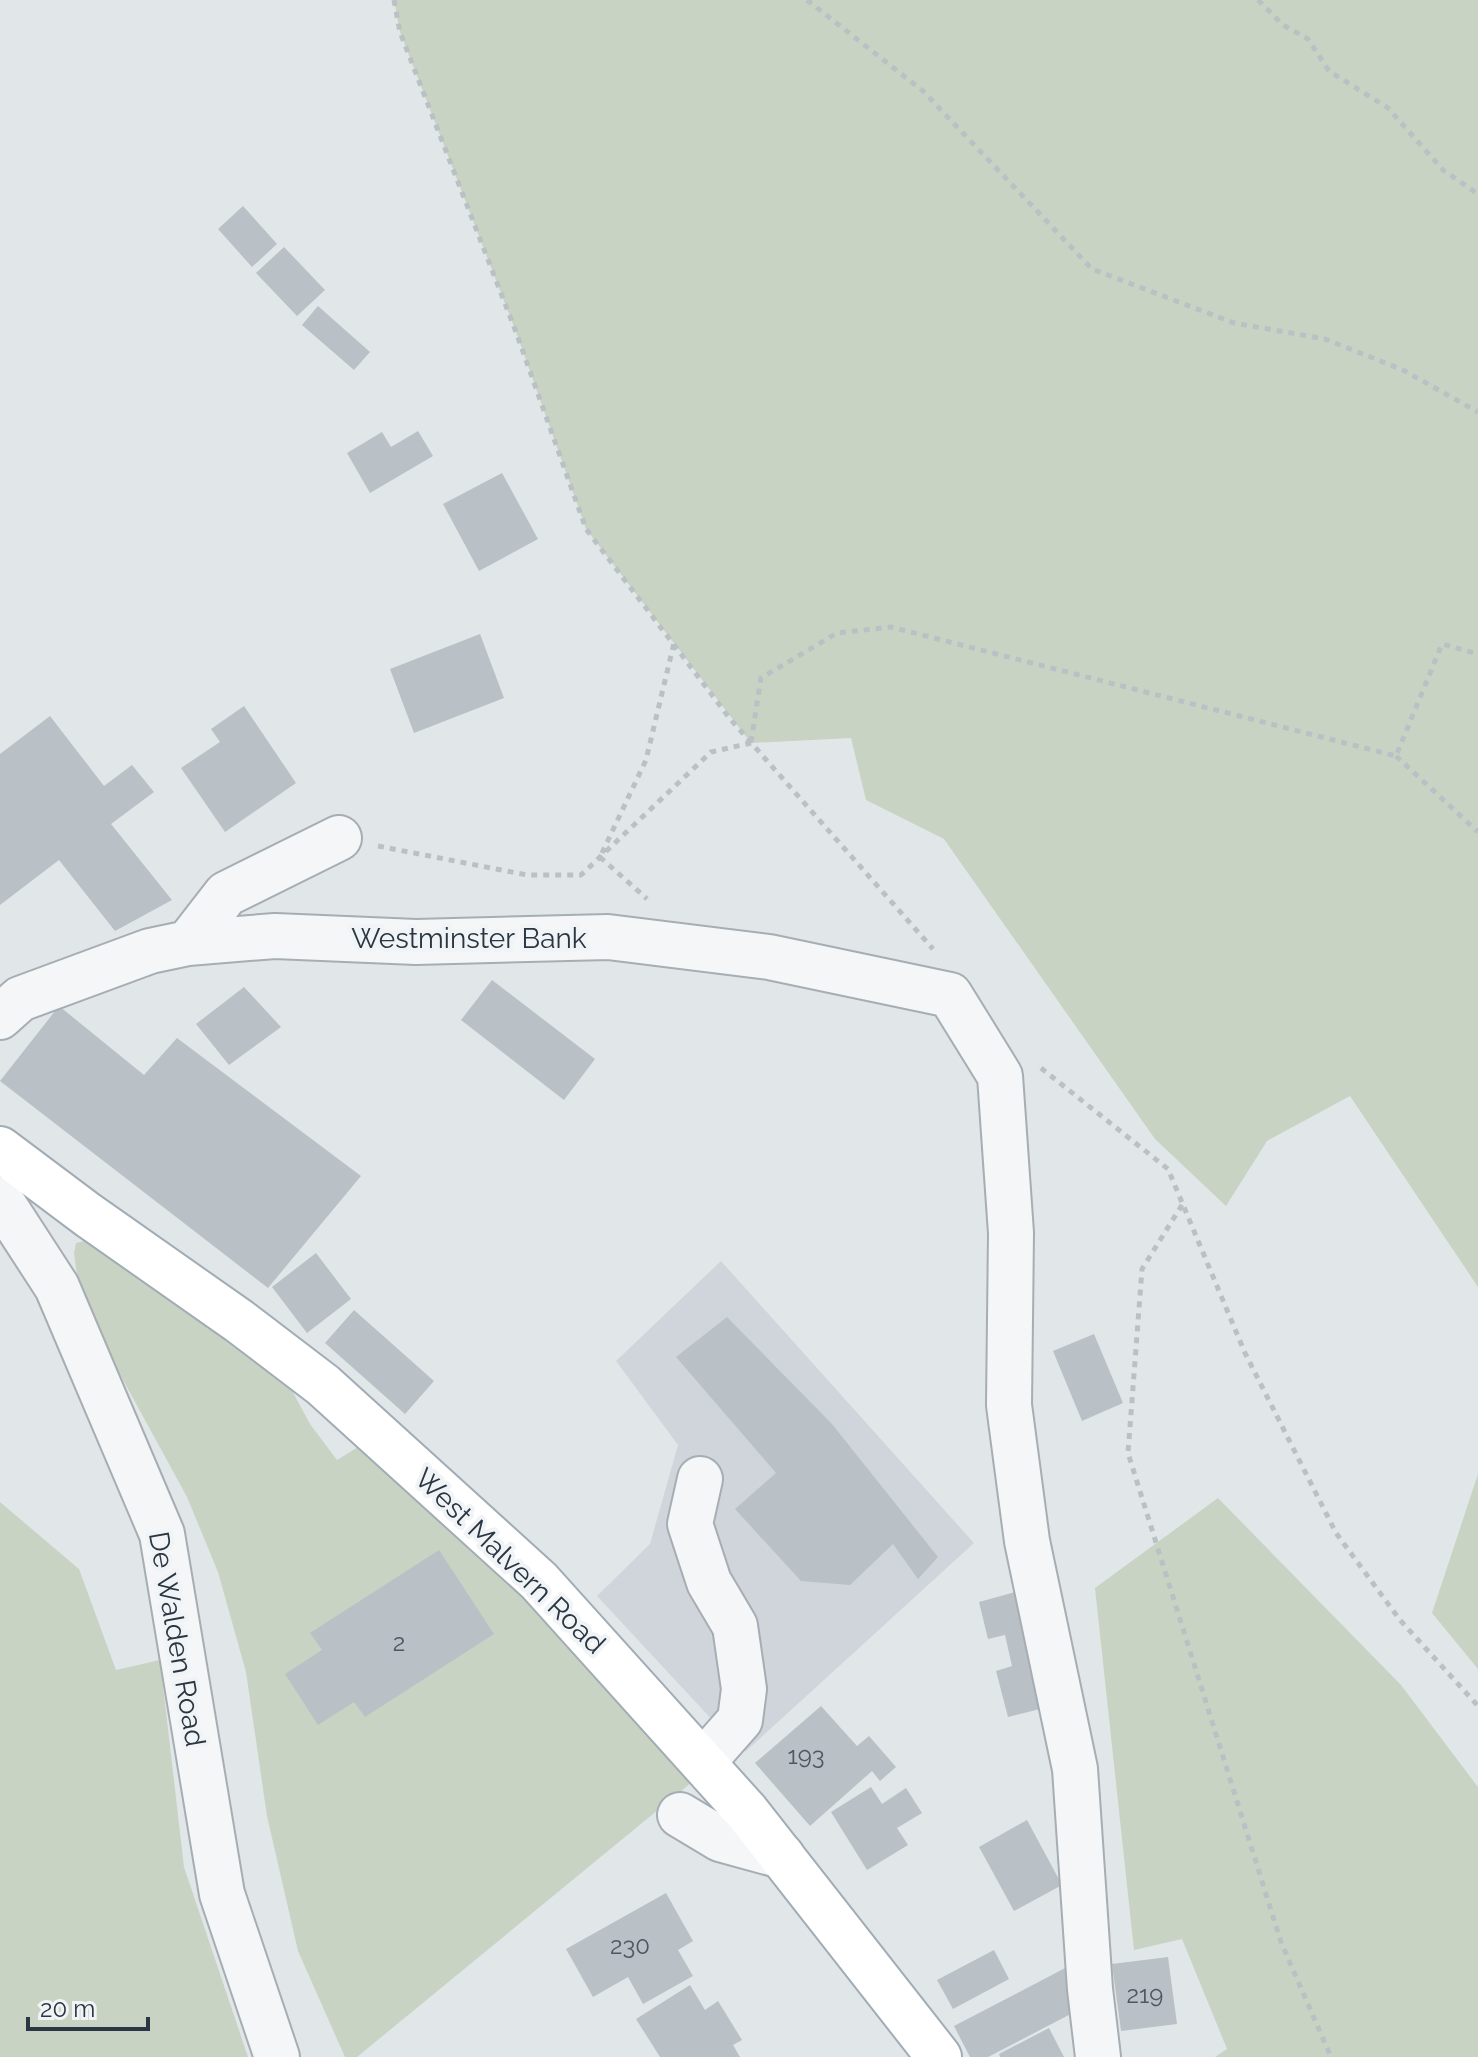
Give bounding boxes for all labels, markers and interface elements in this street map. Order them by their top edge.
street label: Westminster Bank [351,922,587,955]
street label: West Malvern Road [408,1462,612,1660]
street label: De Walden Road [142,1529,212,1749]
house number: 2 [393,1628,405,1657]
house number: 193 [787,1741,825,1770]
house number: 230 [610,1931,650,1960]
house number: 219 [1127,1980,1163,2009]
scale bar [28,1981,148,2031]
text: 20 m [40,1994,95,2023]

